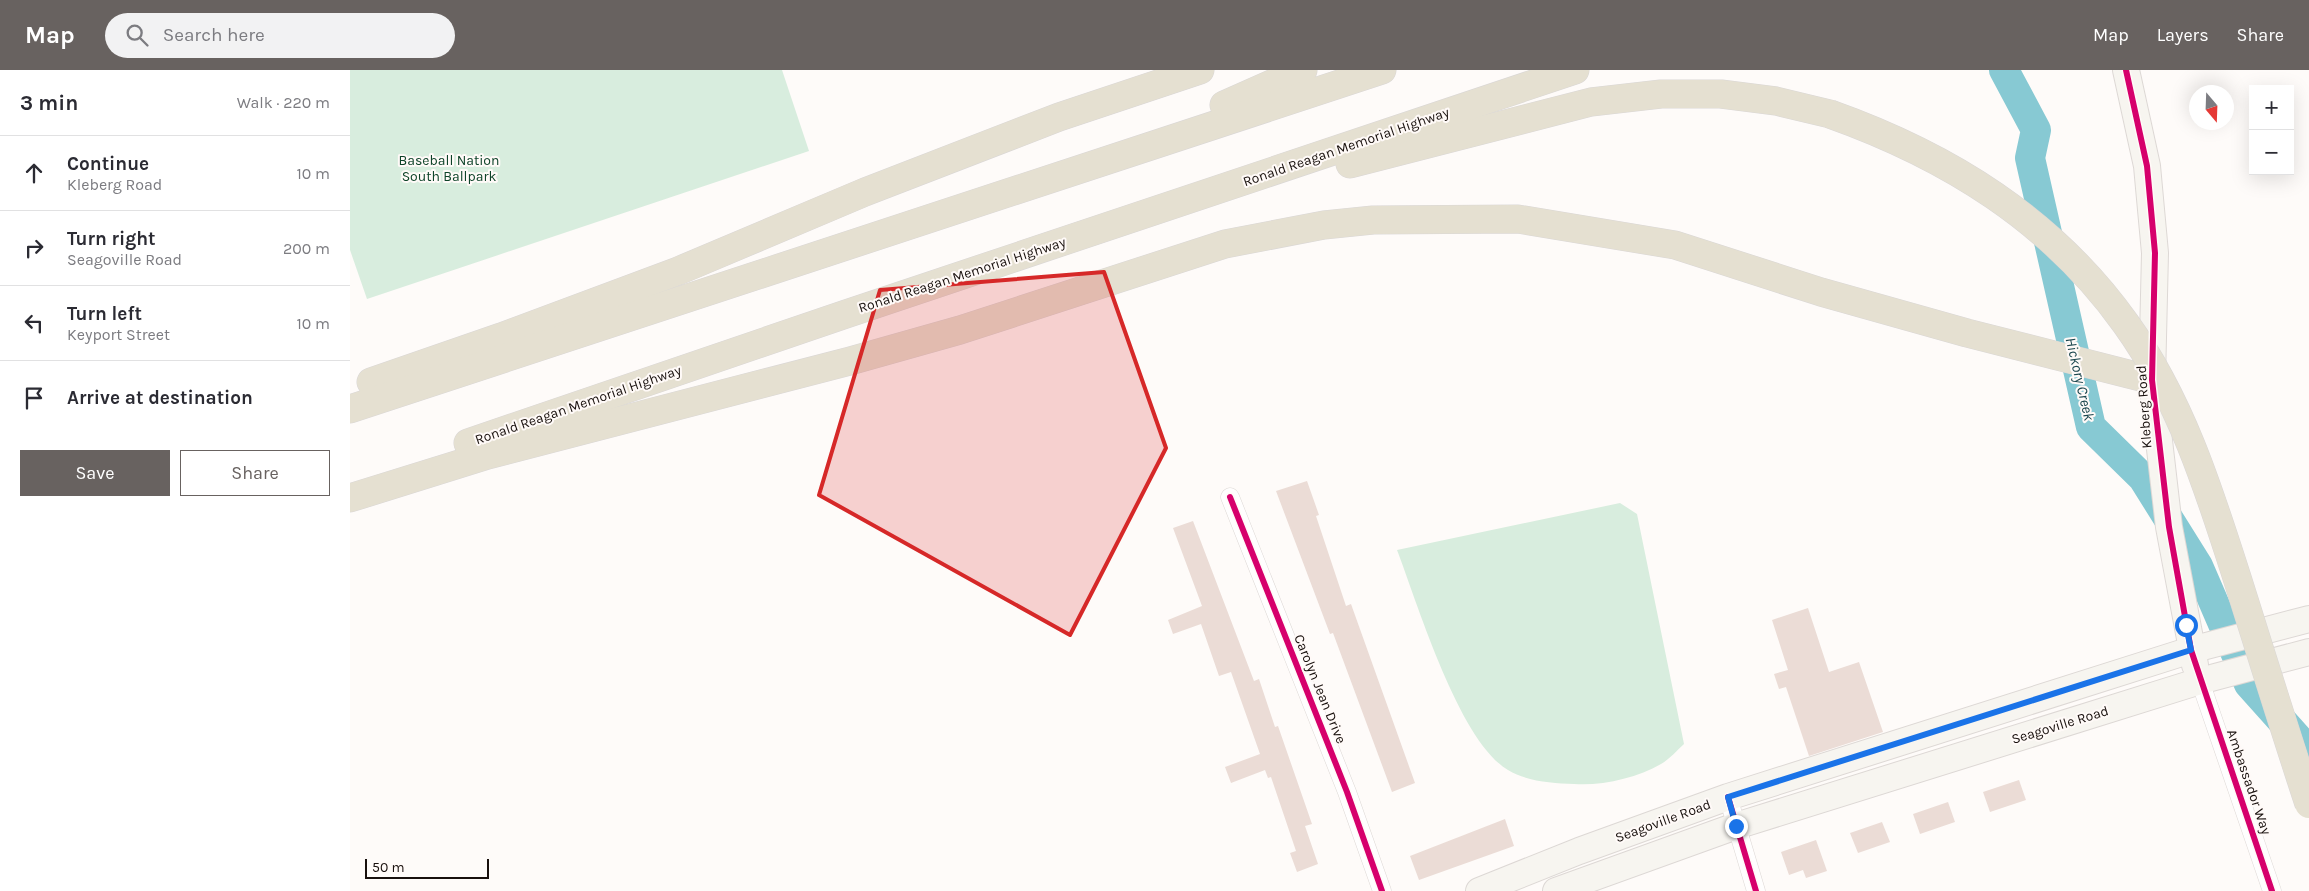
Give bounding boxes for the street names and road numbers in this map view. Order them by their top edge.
street label: Ronald Reagan Memorial Highway [1241,103,1452,190]
street label: Ronald Reagan Memorial Highway [856,233,1068,317]
street label: Ronald Reagan Memorial Highway [473,361,684,448]
street label: Kleberg Road [2133,365,2155,449]
street label: Carolyn Jean Drive [1290,632,1350,746]
street label: Seagoville Road [2009,702,2111,748]
street label: Ambassador Way [2223,727,2275,837]
street label: Seagoville Road [1613,796,1713,846]

